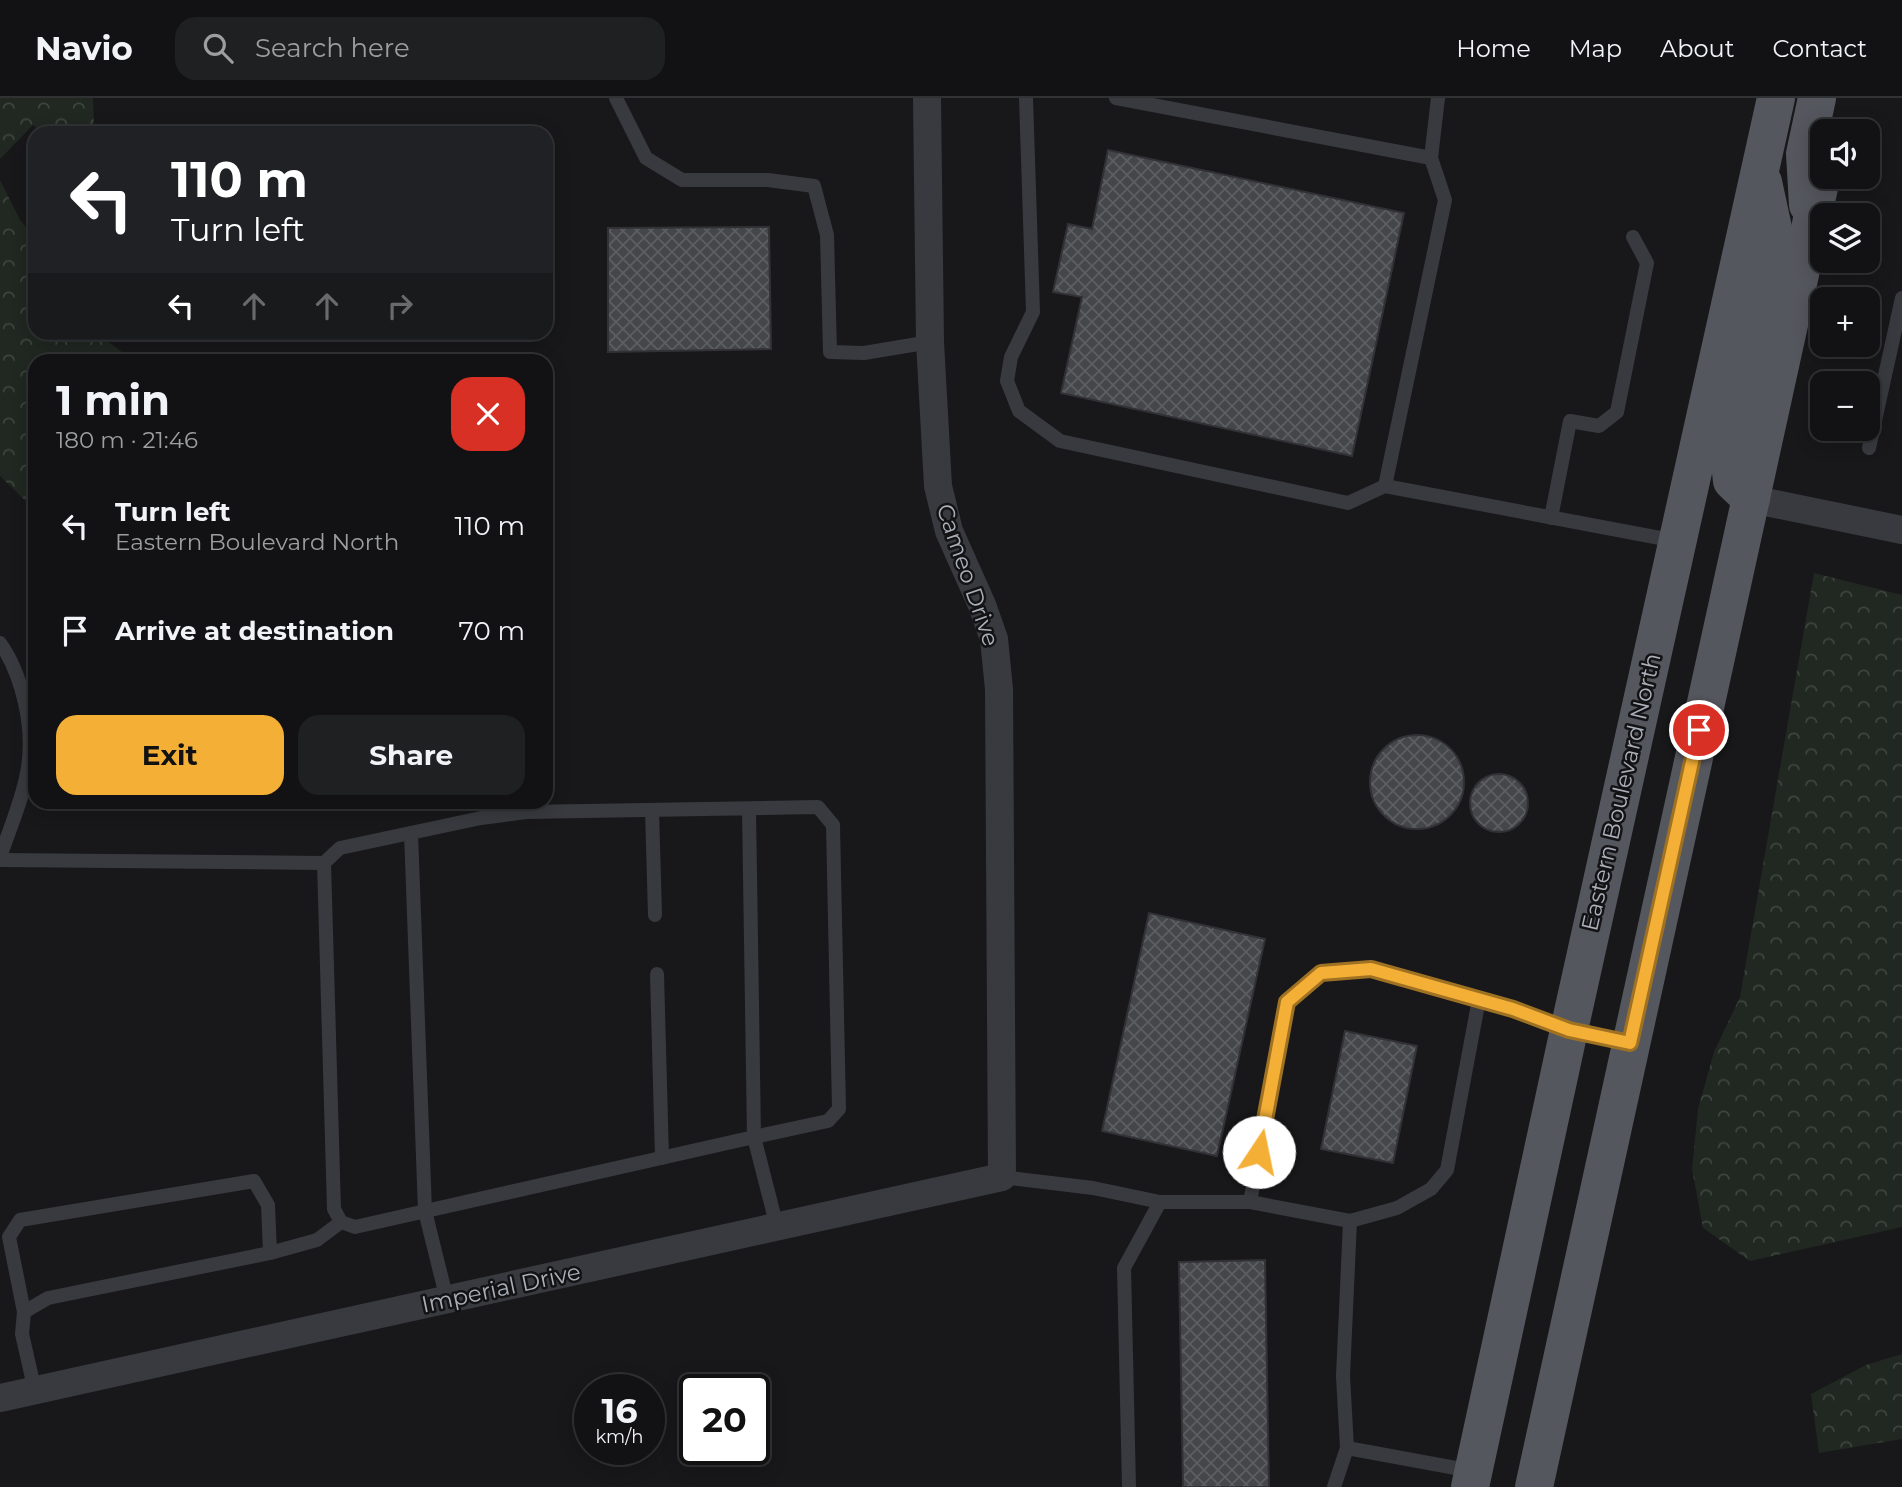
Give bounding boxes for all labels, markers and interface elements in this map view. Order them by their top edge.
search box [175,17,665,80]
text: Navio [35,28,133,68]
icon: search [199,29,237,67]
text: Search here [255,32,410,64]
text: Home [1456,34,1531,63]
text: Map [1569,34,1622,63]
text: About [1660,34,1734,63]
text: Contact [1772,34,1867,63]
map controls [1810,119,1880,441]
button: sound [1810,119,1880,189]
text: 110 m [171,150,308,209]
icon: left [56,154,147,245]
button: layers [1810,203,1880,273]
text: Turn left [171,210,305,249]
icon: left [162,287,200,325]
icon: ahead [235,287,273,325]
icon: ahead [308,287,346,325]
icon: right [381,287,419,325]
button: + [1810,287,1880,357]
button: − [1810,371,1880,441]
text: 1 min [56,374,170,426]
button: close [451,377,525,451]
text: 180 m · 21:46 [56,426,198,454]
text: Turn left [115,496,231,528]
street label: Cameo Drive [931,500,1005,650]
icon: left [56,507,94,545]
text: 110 m [455,510,525,542]
text: Eastern Boulevard North [115,528,399,556]
icon: arrive [56,612,94,650]
text: Arrive at destination [115,615,394,647]
text: 70 m [459,615,525,647]
street label: Eastern Boulevard North [1575,650,1667,934]
pin [1669,700,1729,760]
icon: arrive [1680,711,1718,749]
button: Exit [56,715,284,795]
button: Share [298,715,525,795]
position arrow [1222,1115,1296,1189]
street label: Imperial Drive [419,1257,583,1319]
speed limit sign: 20 [679,1374,770,1465]
text: 16 [601,1389,638,1432]
text: km/h [595,1426,644,1448]

